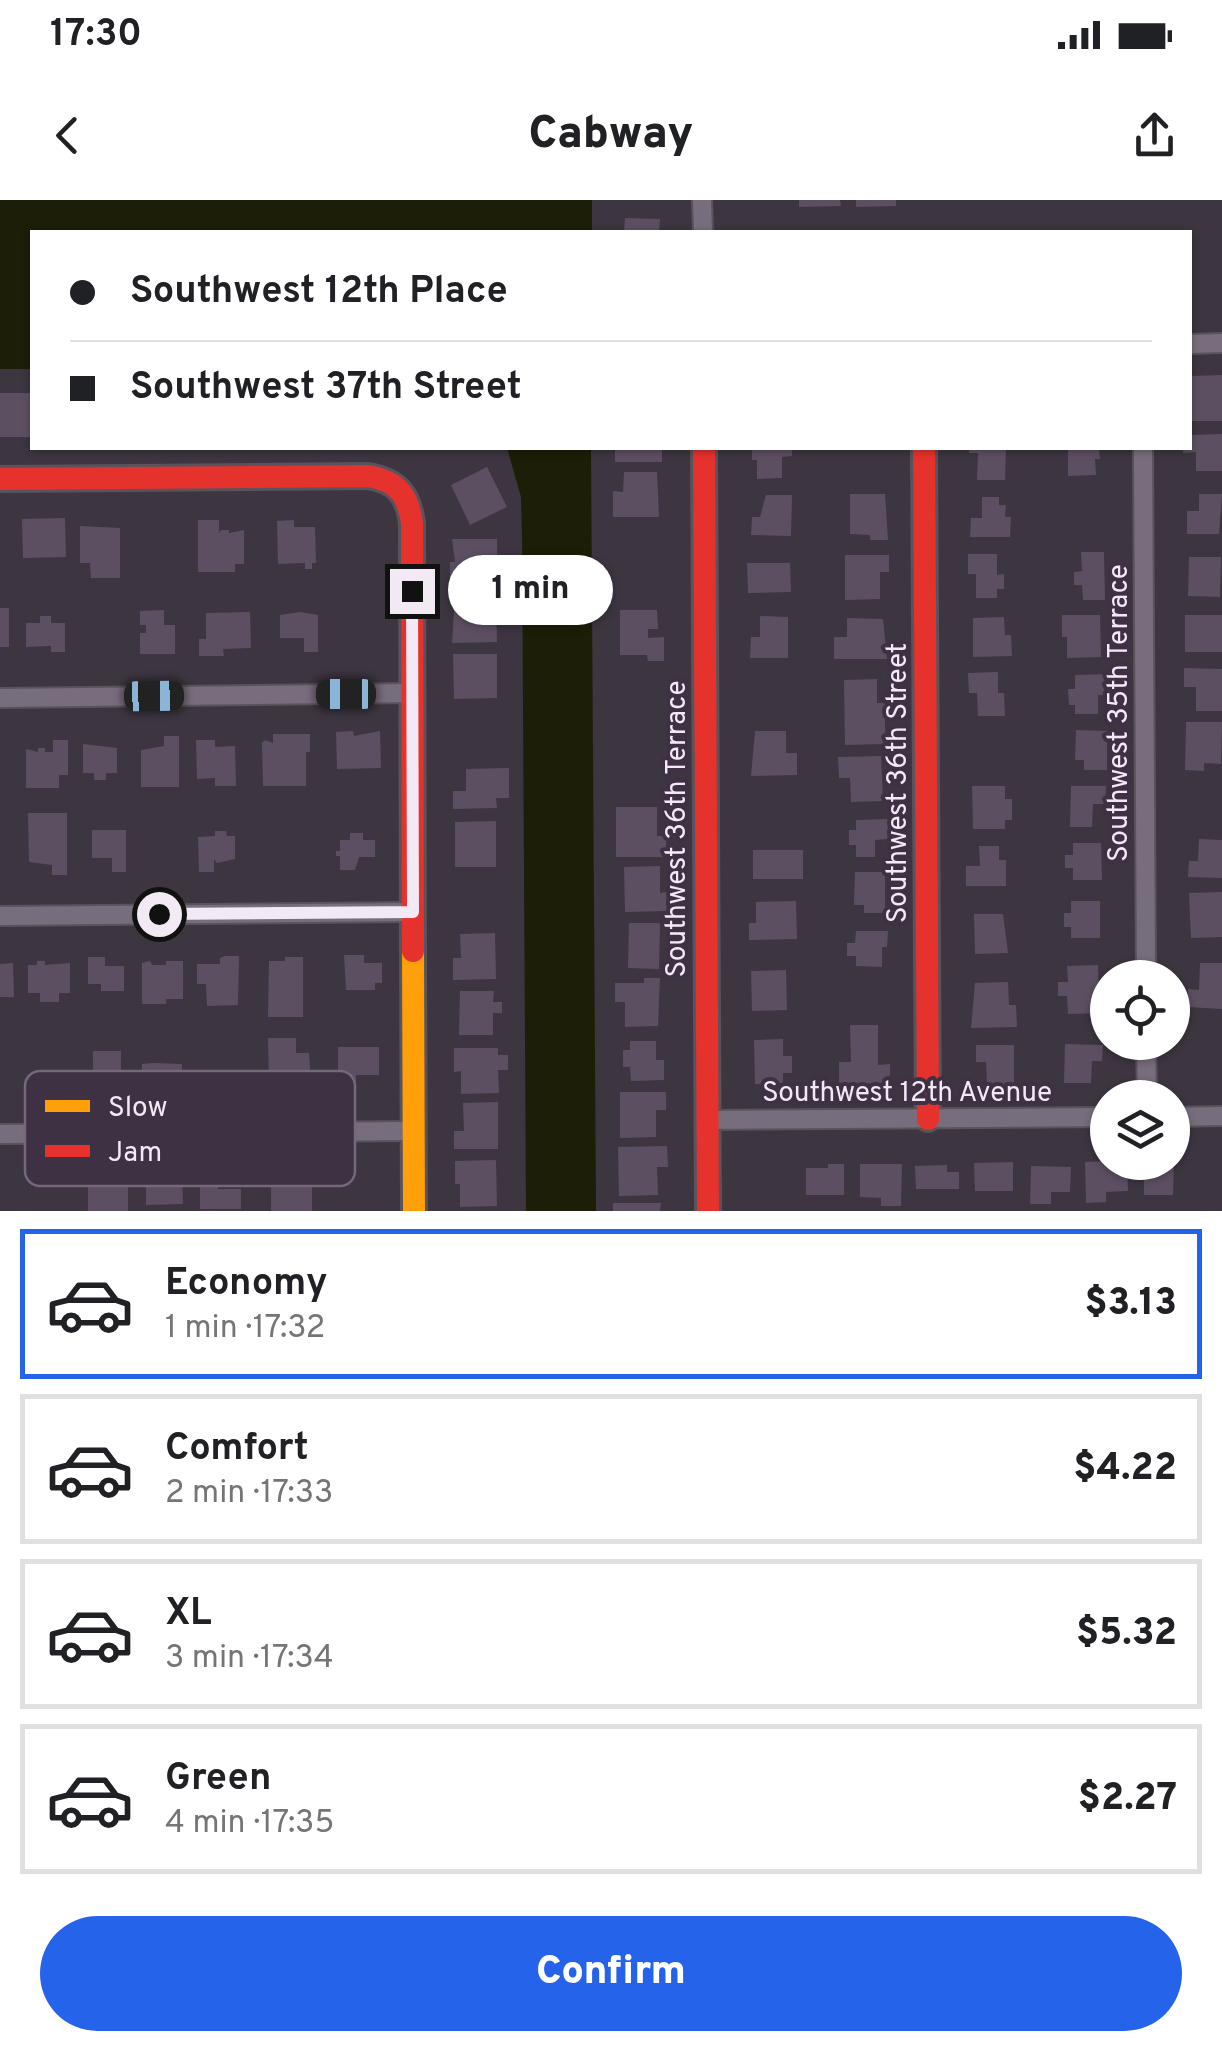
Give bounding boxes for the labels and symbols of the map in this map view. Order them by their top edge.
callout: 1 min [447,556,612,626]
street label: Southwest 35th Terrace [1102,564,1138,862]
route end [390,569,435,614]
street label: Southwest 36th Street [881,643,917,923]
car [316,679,376,709]
car [124,680,184,712]
street label: Southwest 36th Terrace [660,680,696,978]
route start [137,892,182,937]
legend [25,1071,355,1186]
street label: Southwest 12th Avenue [762,1076,1052,1112]
text: Slow [108,1091,167,1127]
text: Jam [108,1136,162,1172]

